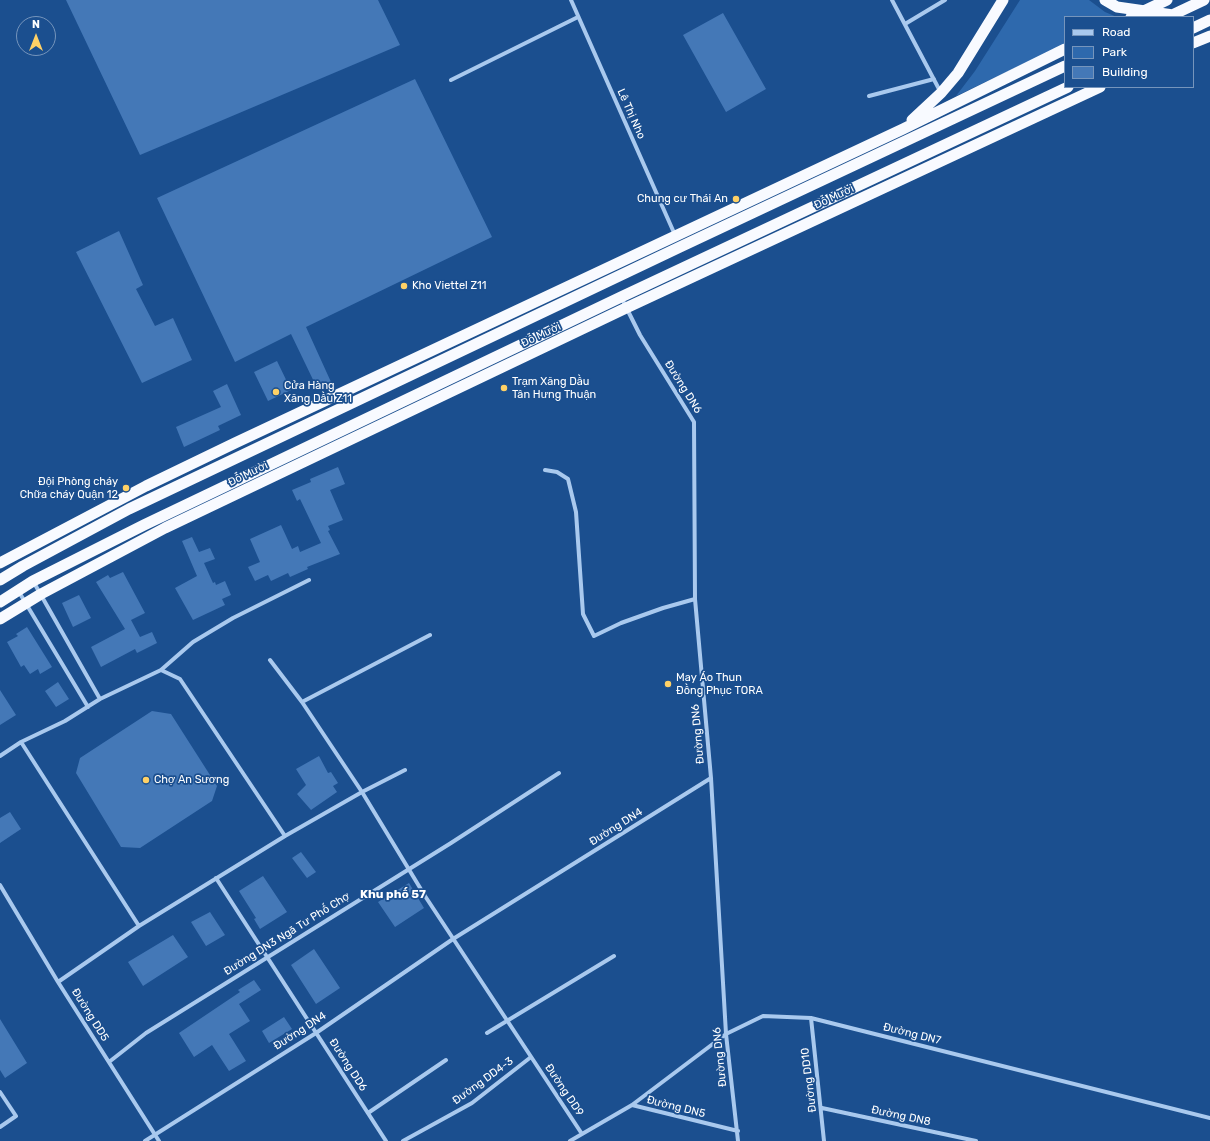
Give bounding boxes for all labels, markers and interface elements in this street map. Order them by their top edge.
north arrow [16,16,56,56]
legend [1064,16,1194,88]
text: N [32,18,40,31]
text: Road [1102,25,1130,39]
text: Park [1102,45,1127,59]
text: Building [1102,65,1148,79]
street label: Lê Thị Nho [614,87,648,141]
street label: Đỗ Mười [812,182,856,212]
place label: Chung cư Thái An [637,192,728,206]
marker: Chung cư Thái An [731,194,741,204]
place label: Kho Viettel Z11 [412,279,486,293]
marker: Kho Viettel Z11 [399,281,409,291]
street label: Đỗ Mười [519,320,563,350]
street label: Đường DN6 [661,358,705,416]
place label: Trạm Xăng Dầu Tân Hưng Thuận [512,375,596,401]
place label: Cửa Hàng Xăng Dầu Z11 [284,379,352,405]
marker: Trạm Xăng Dầu Tân Hưng Thuận [499,383,509,393]
marker: Cửa Hàng Xăng Dầu Z11 [271,387,281,397]
street label: Đỗ Mười [226,459,270,489]
place label: Đội Phòng cháy Chữa cháy Quận 12 [20,475,118,501]
marker: Đội Phòng cháy Chữa cháy Quận 12 [121,483,131,493]
place label: May Áo Thun Đồng Phục TORA [676,671,763,697]
marker: May Áo Thun Đồng Phục TORA [663,679,673,689]
street label: Đường DN6 [689,704,707,764]
place label: Chợ An Sương [154,773,229,787]
marker: Chợ An Sương [141,775,151,785]
street label: Đường DN4 [587,805,645,849]
district label: Khu phố 57 [360,888,426,902]
street label: Đường DN3 Ngã Tư Phố Chợ [222,890,352,978]
street label: Đường DD5 [69,986,111,1044]
street label: Đường DN4 [271,1009,329,1053]
street label: Đường DN7 [882,1020,942,1048]
street label: Đường DN6 [710,1026,730,1088]
street label: Đường DD6 [326,1036,370,1094]
street label: Đường DD10 [798,1047,820,1113]
street label: Đường DD4-3 [450,1055,516,1107]
street label: Đường DD9 [542,1061,586,1119]
street label: Đường DN5 [645,1093,707,1121]
street label: Đường DN8 [870,1103,932,1129]

